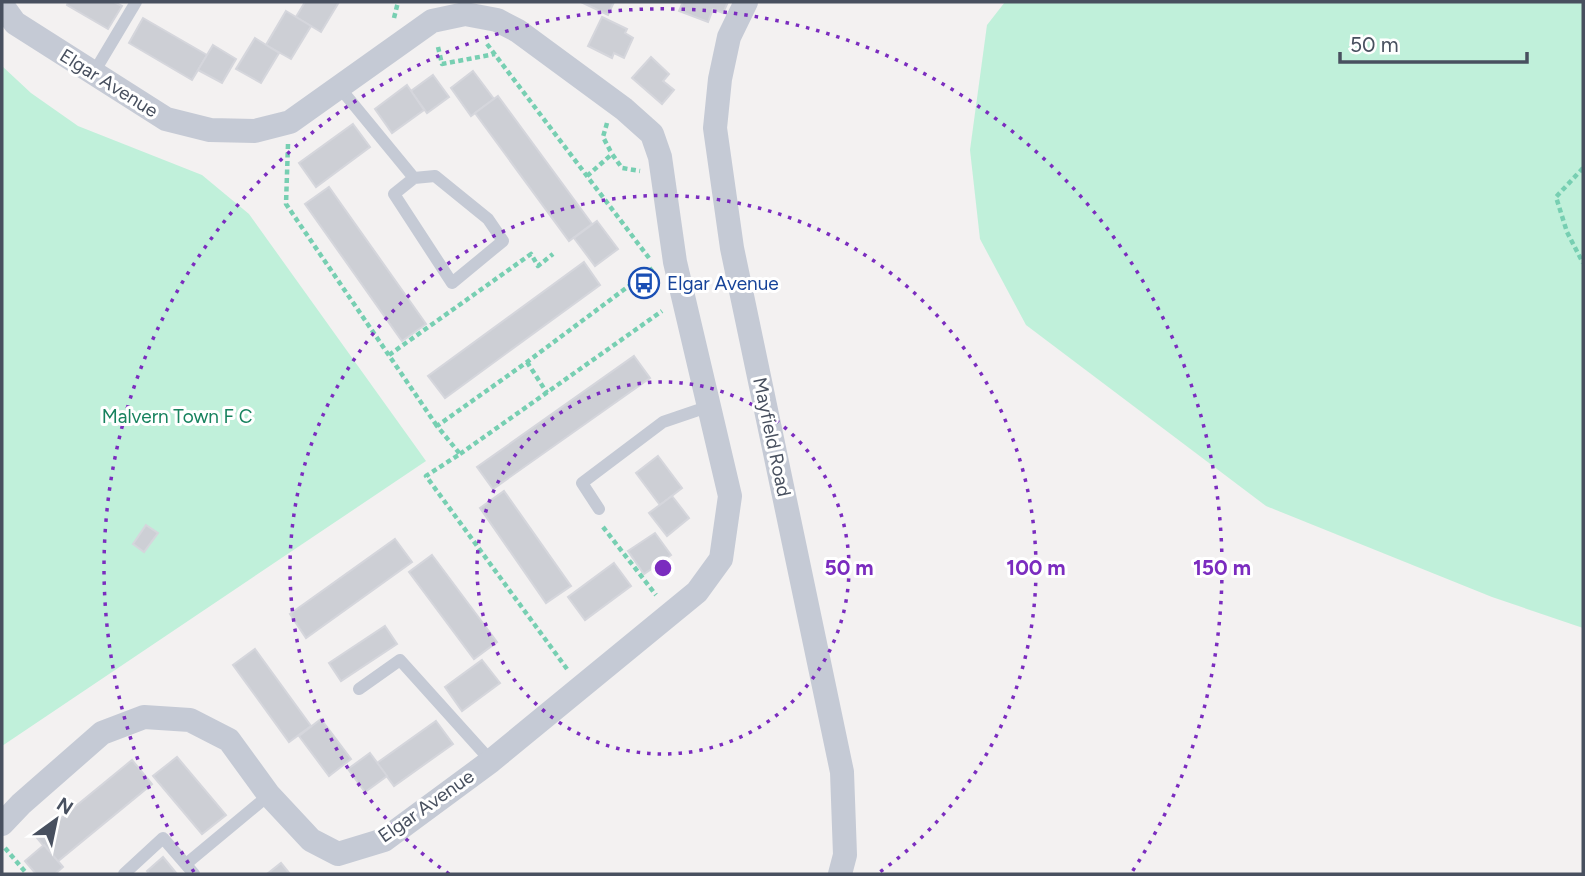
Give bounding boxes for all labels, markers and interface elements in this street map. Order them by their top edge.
scale bar [1340,21,1527,65]
text: 50 m [1350,32,1399,57]
street label: Elgar Avenue [56,44,162,122]
bus stop icon: Elgar Avenue [627,266,661,300]
place label: Elgar Avenue [667,272,779,295]
street label: Mayfield Road [748,375,796,499]
park label: Malvern Town F C [102,405,253,428]
text: 50 m [824,555,874,580]
text: 100 m [1006,555,1066,580]
text: 150 m [1193,555,1251,580]
centre of rings [651,556,675,580]
street label: Elgar Avenue [374,765,478,847]
north arrow [21,785,91,855]
text: N [53,793,77,820]

